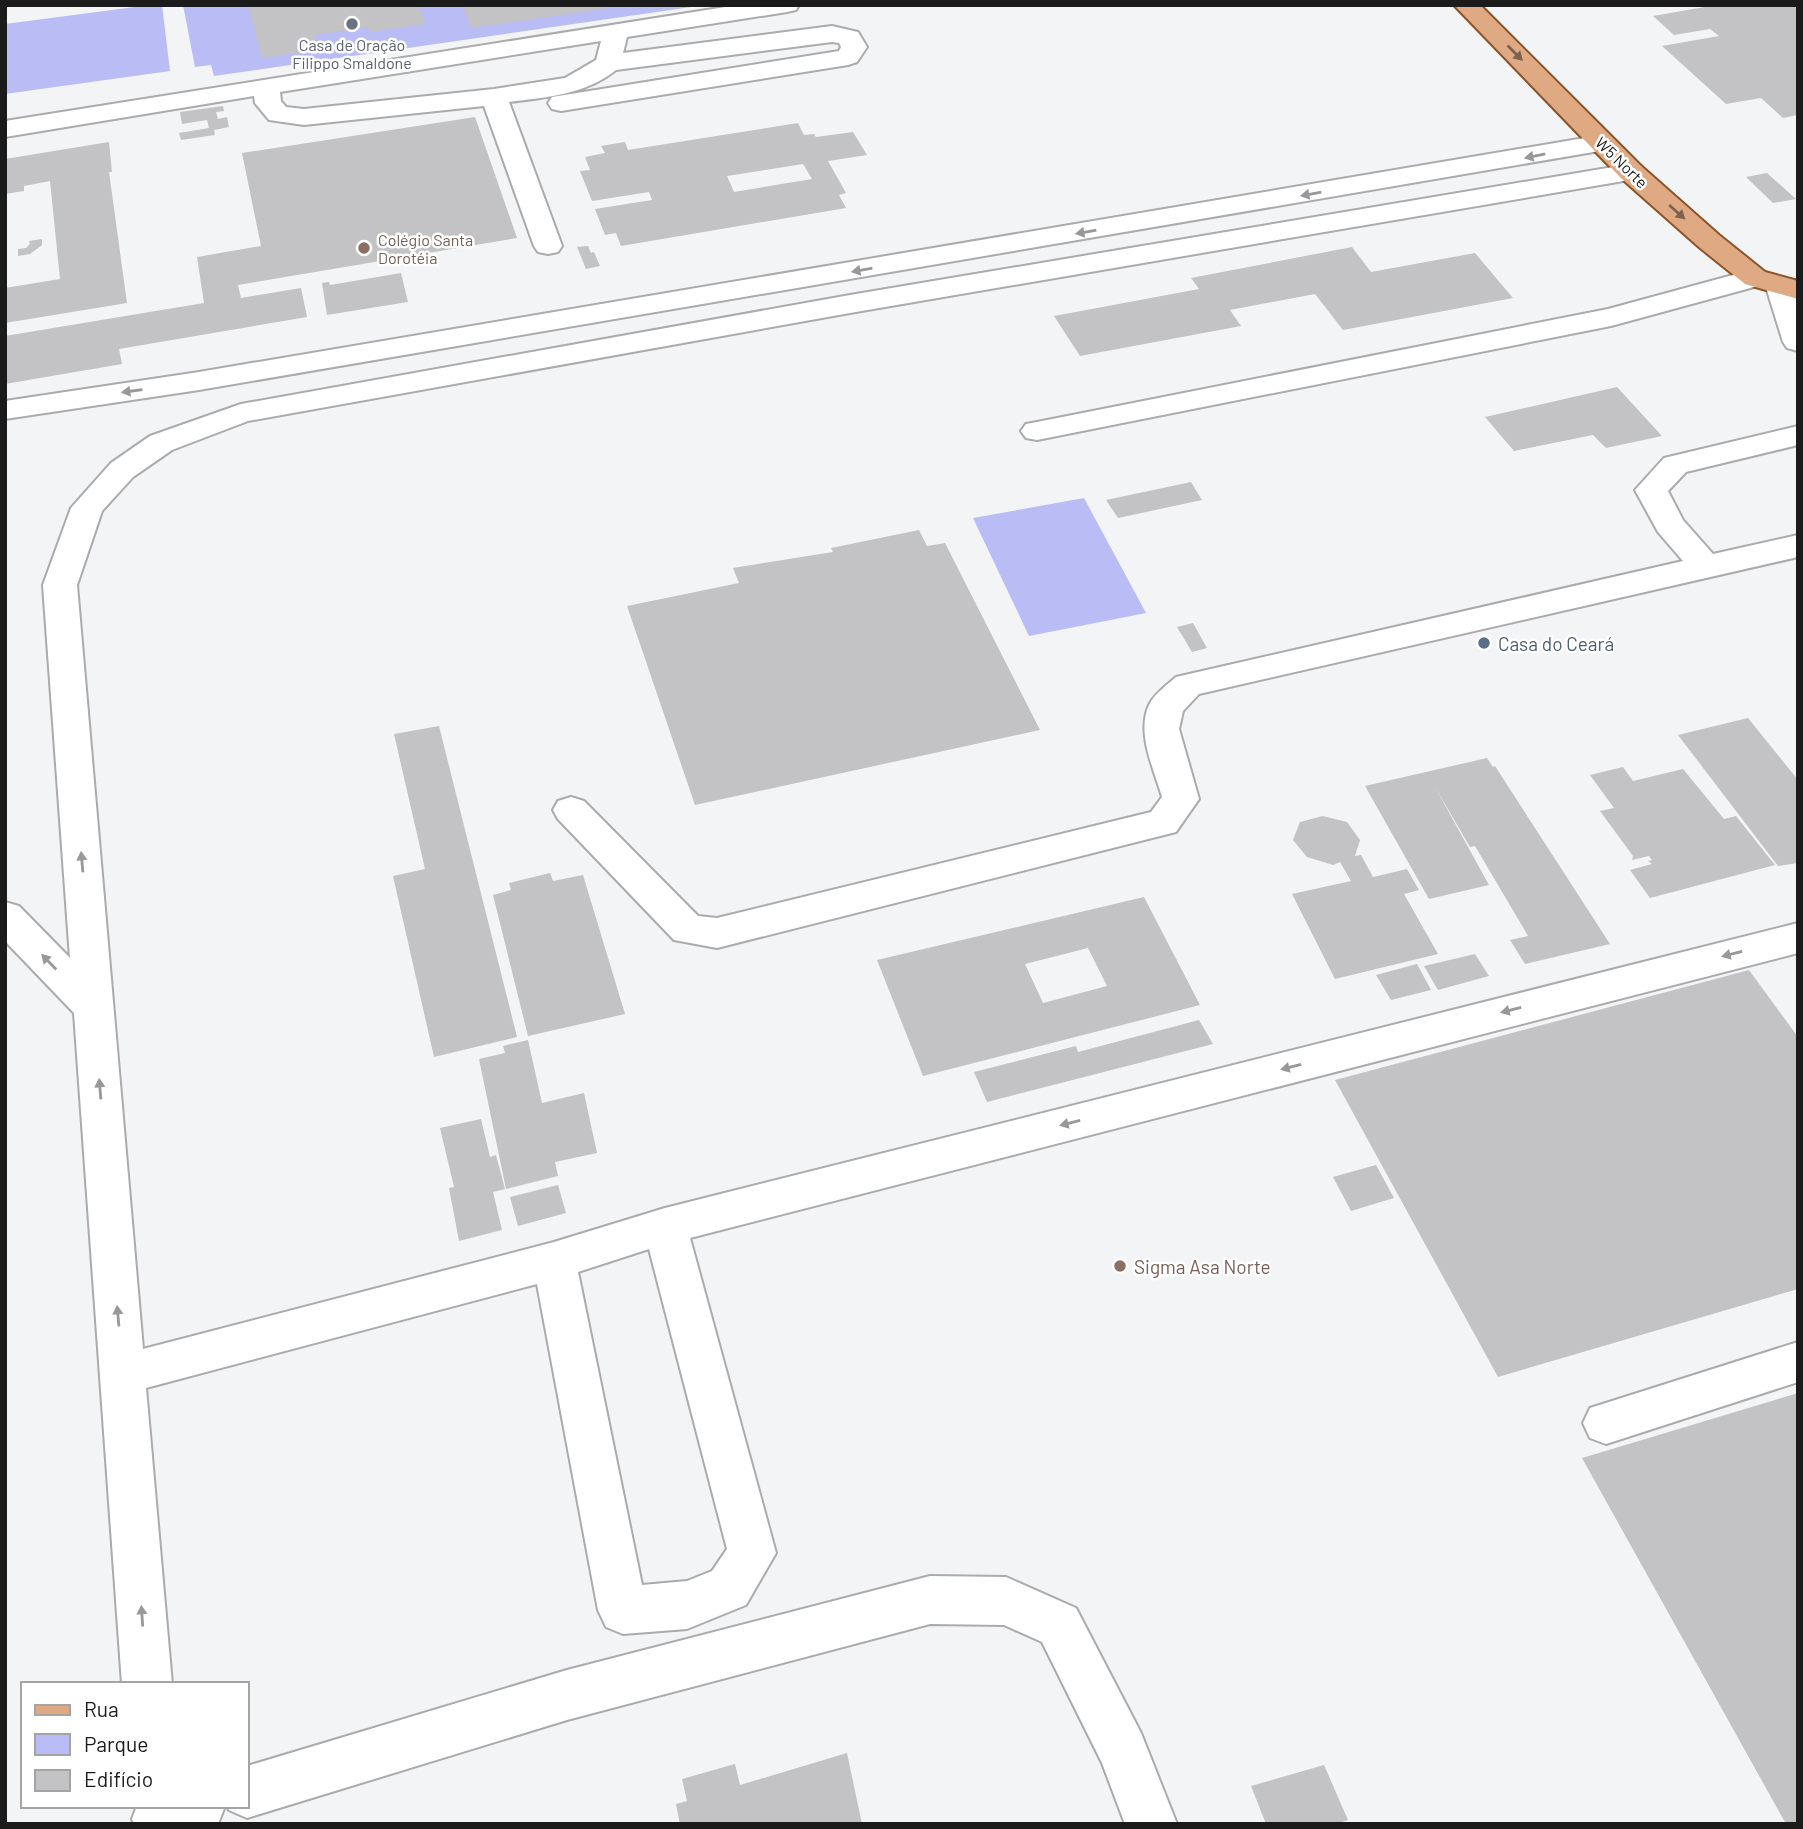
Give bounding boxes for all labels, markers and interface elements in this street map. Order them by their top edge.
marker: Casa de Oração Filippo Smaldone [344,16,360,32]
place label: Casa de Oração Filippo Smaldone [292,35,412,72]
one-way arrow [1506,44,1523,61]
street label: W5 Norte [1592,133,1652,191]
one-way arrow [1524,151,1546,162]
one-way arrow [1300,189,1322,200]
one-way arrow [1668,204,1685,220]
one-way arrow [1075,227,1097,238]
place label: Colégio Santa Dorotéia [378,230,473,267]
marker: Colégio Santa Dorotéia [356,240,372,256]
one-way arrow [851,265,873,276]
one-way arrow [121,386,143,397]
place label: Casa do Ceará [1498,632,1614,655]
marker: Casa do Ceará [1476,635,1492,651]
one-way arrow [76,851,87,873]
one-way arrow [1720,949,1742,960]
one-way arrow [42,954,58,971]
one-way arrow [1500,1006,1521,1016]
one-way arrow [1280,1062,1302,1073]
one-way arrow [94,1078,105,1100]
one-way arrow [1059,1118,1081,1129]
place label: Sigma Asa Norte [1134,1255,1271,1278]
marker: Sigma Asa Norte [1112,1258,1128,1274]
one-way arrow [112,1304,123,1326]
one-way arrow [136,1604,147,1626]
legend [21,1682,248,1808]
text: Rua [84,1696,119,1721]
text: Parque [84,1731,149,1756]
text: Edifício [84,1766,153,1791]

